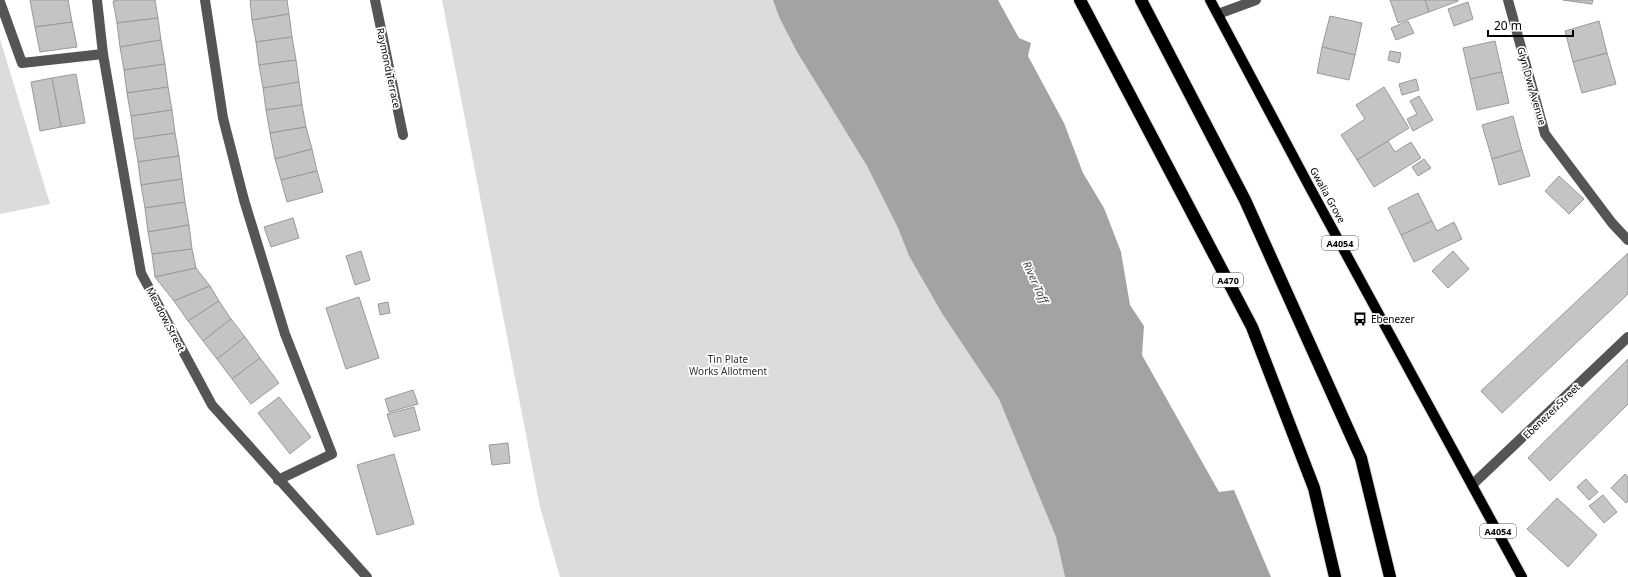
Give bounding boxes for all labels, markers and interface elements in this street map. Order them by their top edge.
scale bar [1488,12,1573,38]
text: 20 m [1494,17,1522,34]
street label: Raymond Terrace [374,27,404,110]
street label: Glyn Dwr Avenue [1514,45,1550,127]
street label: Gwalia Grove [1307,165,1349,226]
road number: A4054 [1322,236,1358,250]
water label: River Taff [1020,258,1053,307]
road number: A470 [1213,273,1243,287]
street label: Meadow Street [143,285,189,354]
bus stop icon: Ebenezer [1352,311,1368,327]
place label: Ebenezer [1371,312,1415,326]
park label: Tin Plate Works Allotment [689,352,767,378]
street label: Ebenezer Street [1519,380,1583,442]
road number: A4054 [1480,524,1516,538]

